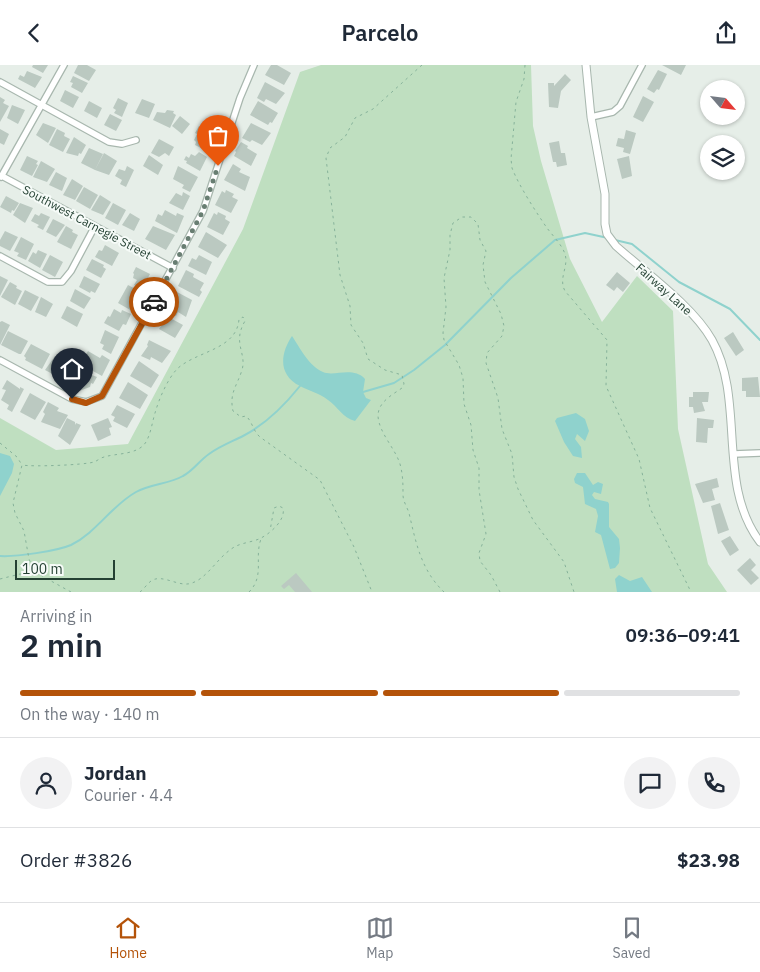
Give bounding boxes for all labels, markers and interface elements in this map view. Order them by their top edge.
text: Parcelo [342,18,418,47]
icon: back [20,19,48,47]
icon: share [712,19,740,47]
north arrow [700,80,745,125]
map controls [700,80,745,180]
pin [197,115,239,166]
icon: bag [204,122,232,150]
button: layers [700,135,745,180]
street label: Southwest Carnegie Street [20,182,154,262]
street label: Fairway Lane [633,260,695,318]
courier [129,277,179,327]
icon: car [140,288,168,316]
pin [51,348,93,399]
icon: home [58,355,86,383]
scale bar [15,557,115,580]
text: 100 m [22,560,63,578]
text: Arriving in [20,606,92,626]
text: 09:36–09:41 [626,623,740,647]
text: 2 min [20,624,103,666]
text: On the way · 140 m [20,704,159,724]
button: person [20,757,72,809]
button: chat [624,757,676,809]
button: phone [688,757,740,809]
text: Jordan [84,761,147,785]
text: Courier · 4.4 [84,785,173,805]
text: Order #3826 [20,848,132,872]
text: $23.98 [677,848,740,872]
tab: Home [109,914,147,962]
tab: Map [366,914,394,962]
tab: Saved [613,914,651,962]

